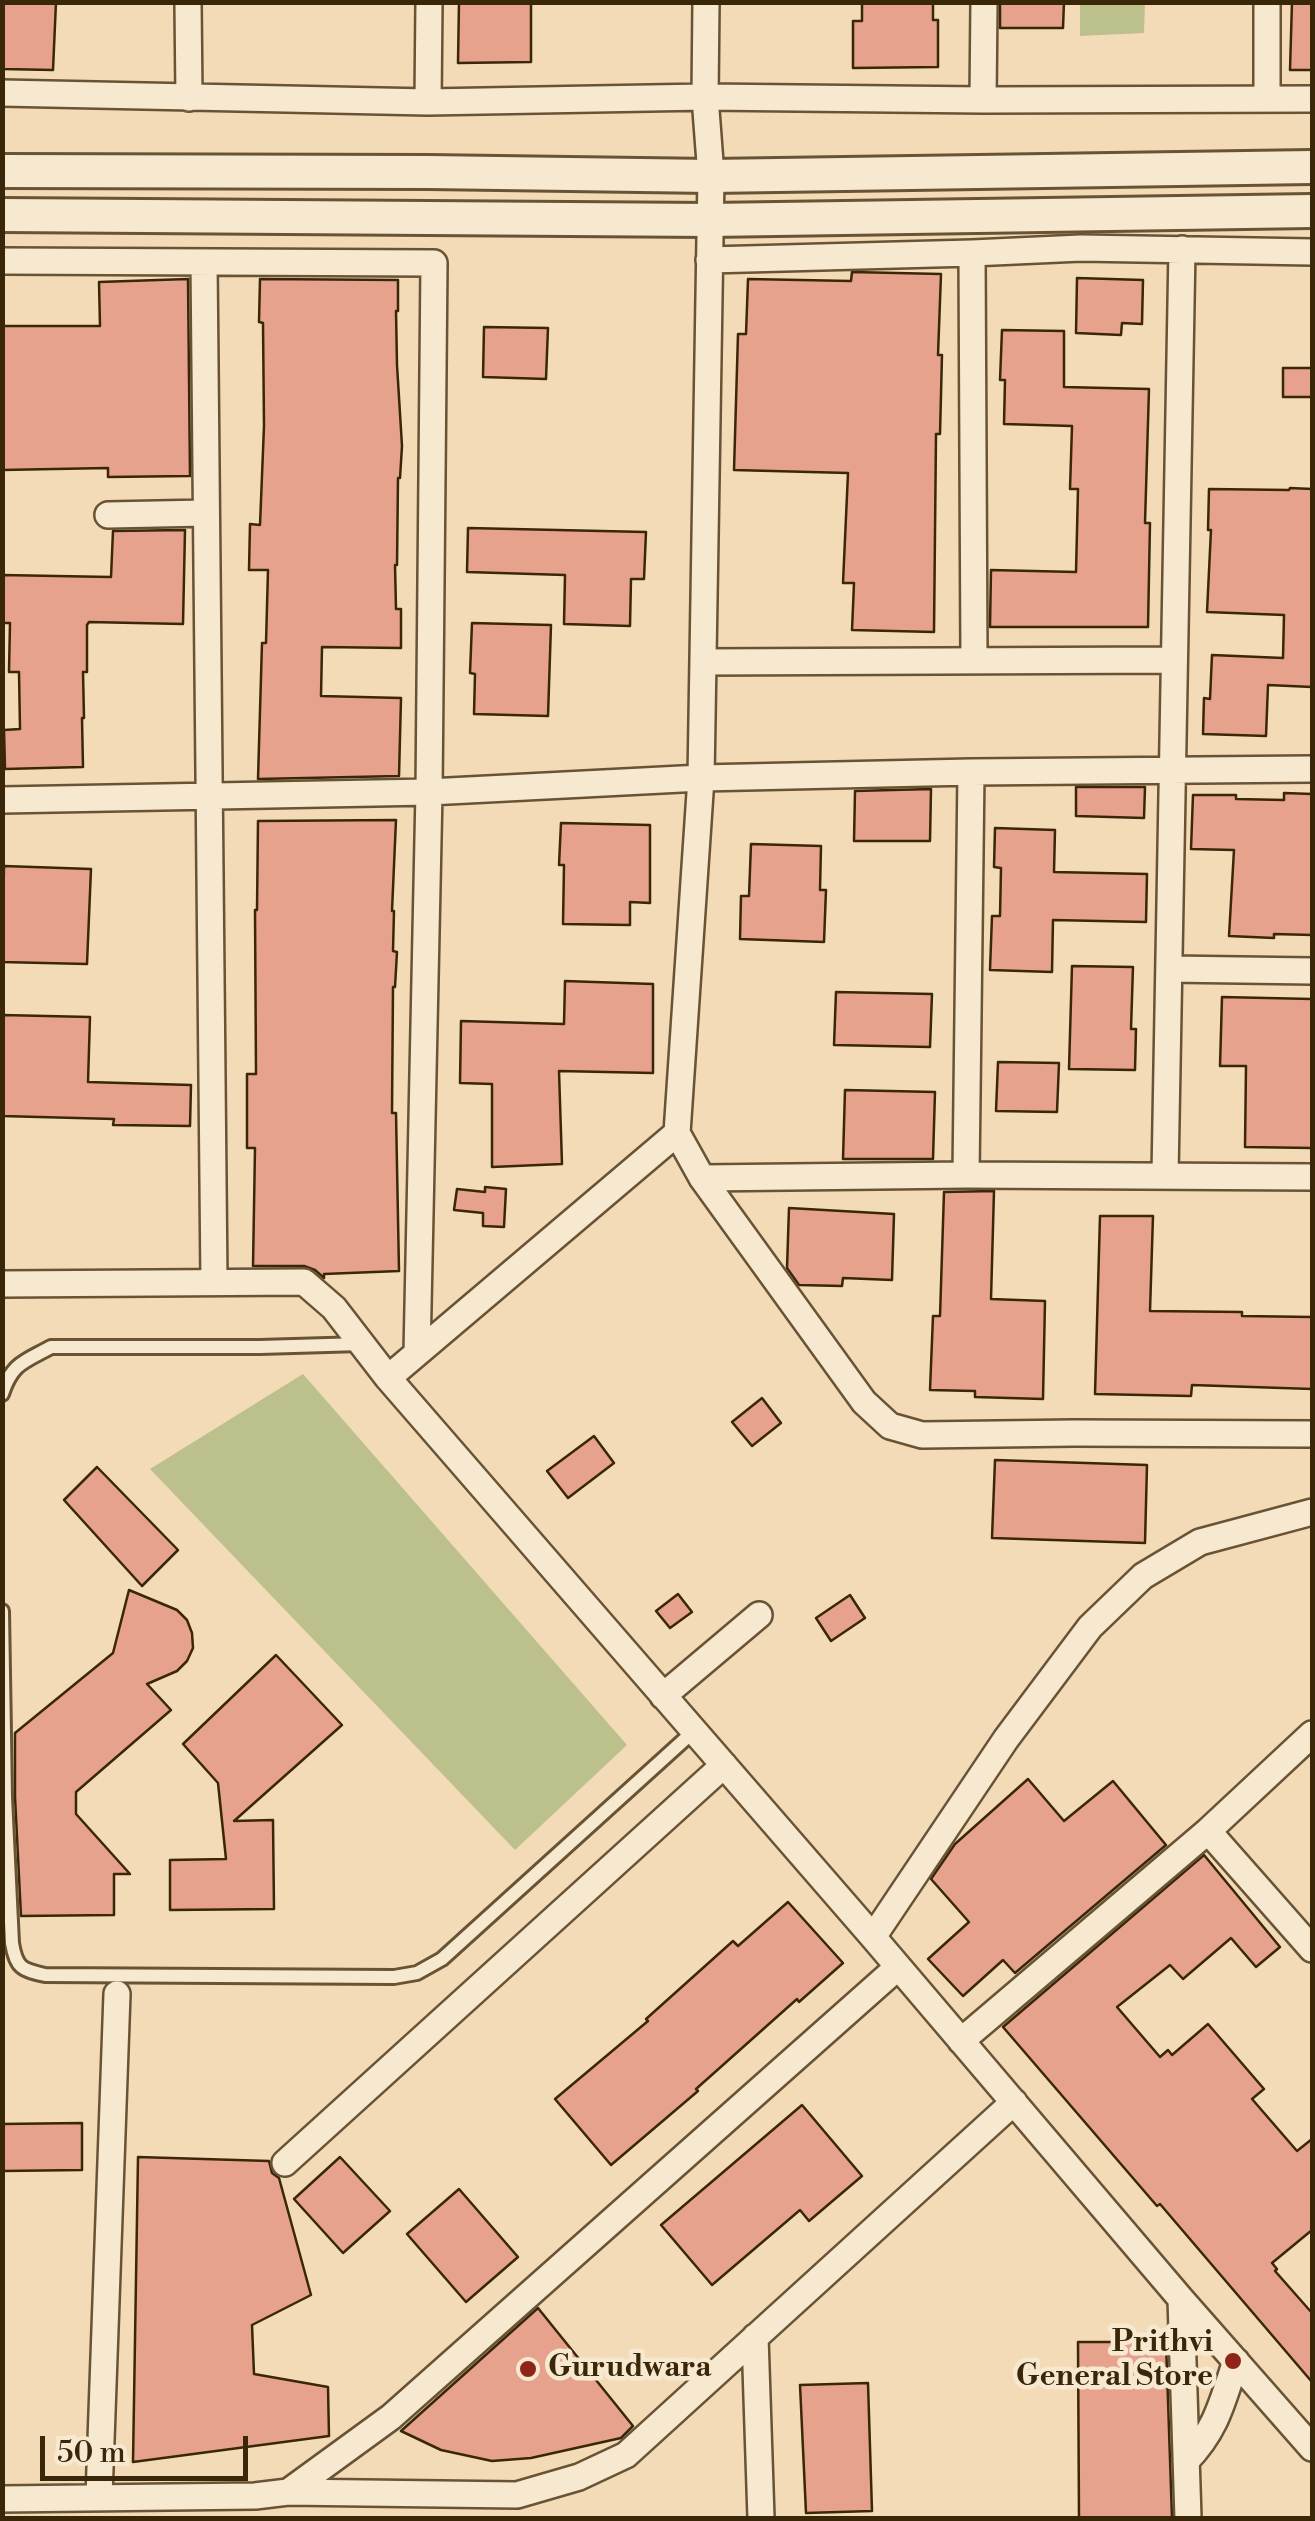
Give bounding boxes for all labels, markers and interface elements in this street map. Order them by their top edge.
place label: Prithvi General Store [1016,2326,1213,2396]
marker: Prithvi General Store [1222,2350,1244,2372]
place label: Gurudwara [548,2351,712,2387]
marker: Gurudwara [517,2358,539,2380]
scale bar [45,2416,252,2478]
text: 50 m [57,2434,126,2472]

